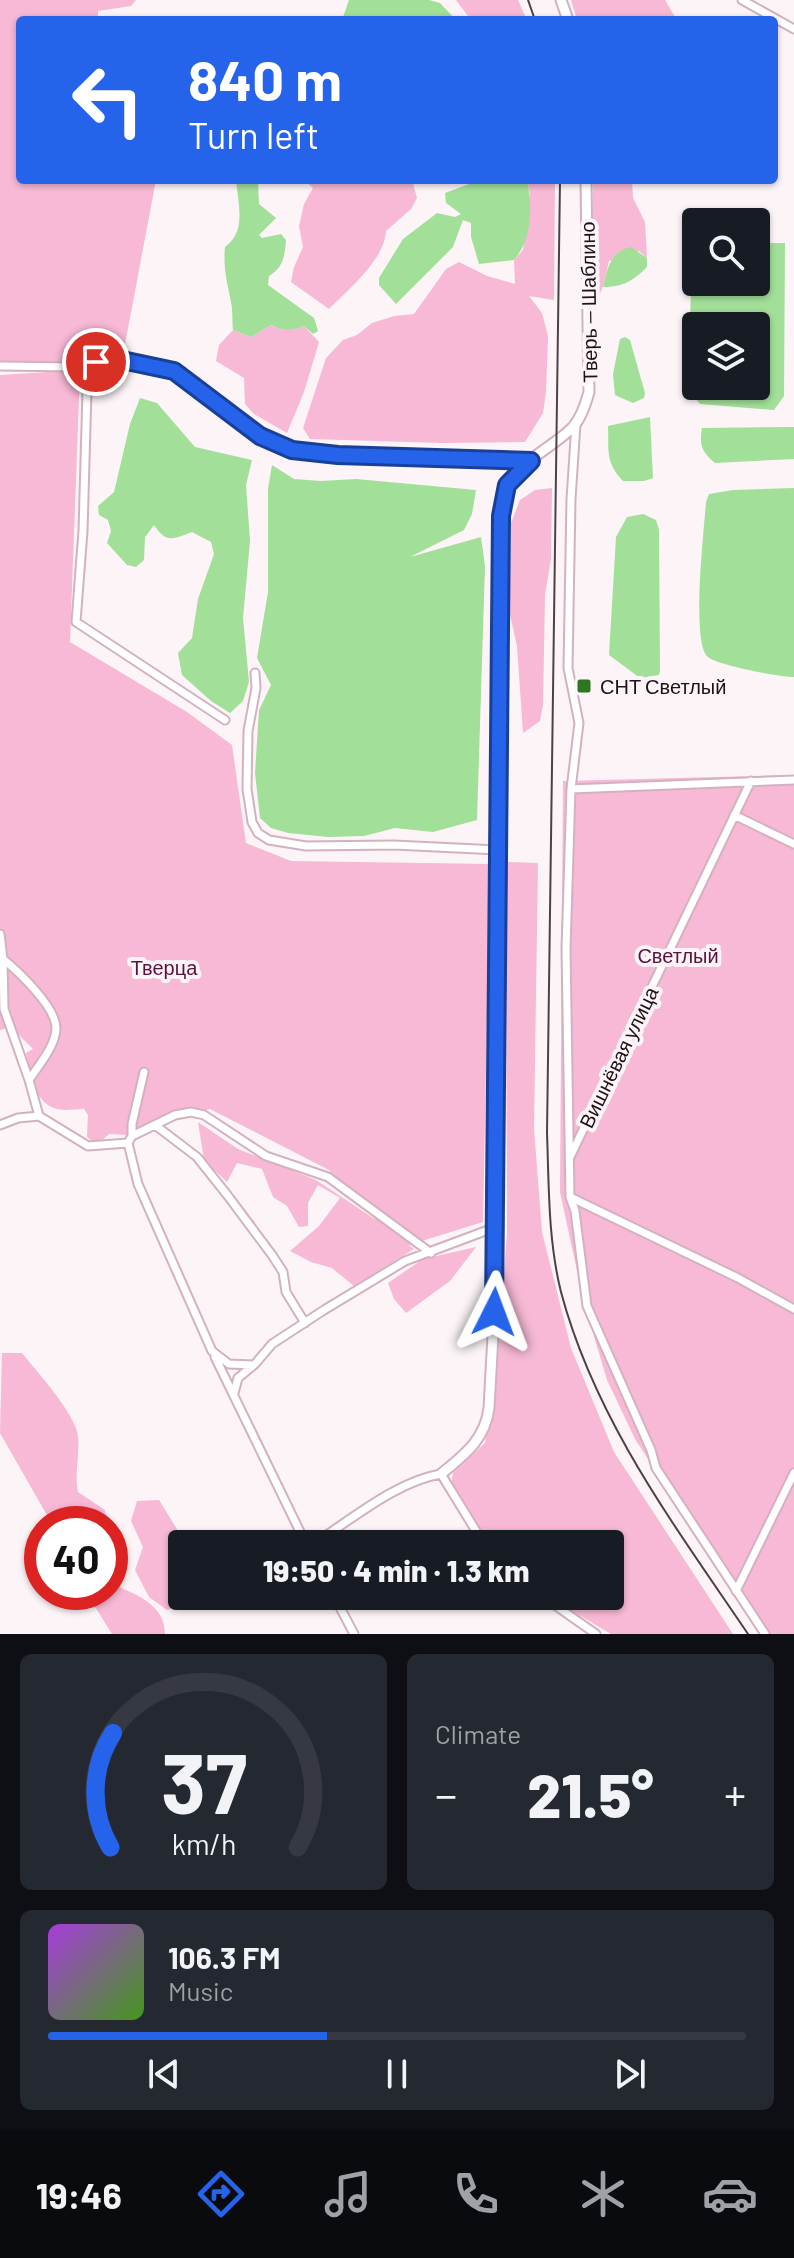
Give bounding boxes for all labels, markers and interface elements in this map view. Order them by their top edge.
text: 840 m [188,45,342,112]
icon: left [56,48,160,152]
text: Turn left [188,113,319,156]
map controls [682,208,770,400]
button: search [682,208,770,296]
street label: Тверь — Шаблино [575,221,601,383]
button: layers [682,312,770,400]
pin [62,328,130,396]
icon: arrive [74,340,118,384]
place label: СНТ Светлый [600,674,726,698]
marker: СНТ Светлый [575,677,593,695]
park label: Светлый [637,943,719,967]
park label: Тверца [131,955,198,979]
street label: Вишнёвая улица [573,982,663,1131]
position arrow [452,1270,536,1354]
speed limit sign: 40 [24,1506,128,1610]
text: 19:50 · 4 min · 1.3 km [263,1552,529,1588]
text: Climate [435,1718,521,1749]
text: 37 [160,1731,247,1831]
text: 21.5° [527,1758,654,1830]
text: − [435,1767,457,1820]
text: + [724,1767,746,1820]
text: km/h [171,1826,236,1861]
text: 106.3 FM [168,1939,280,1975]
text: Music [168,1975,233,2006]
icon: previous [142,2052,186,2096]
icon: pause [375,2052,419,2096]
icon: next [608,2052,652,2096]
icon: directions [193,2166,249,2222]
icon: music [320,2166,376,2222]
icon: phone [448,2166,504,2222]
icon: climate [575,2166,631,2222]
icon: car [702,2166,758,2222]
text: 19:46 [36,2173,122,2216]

